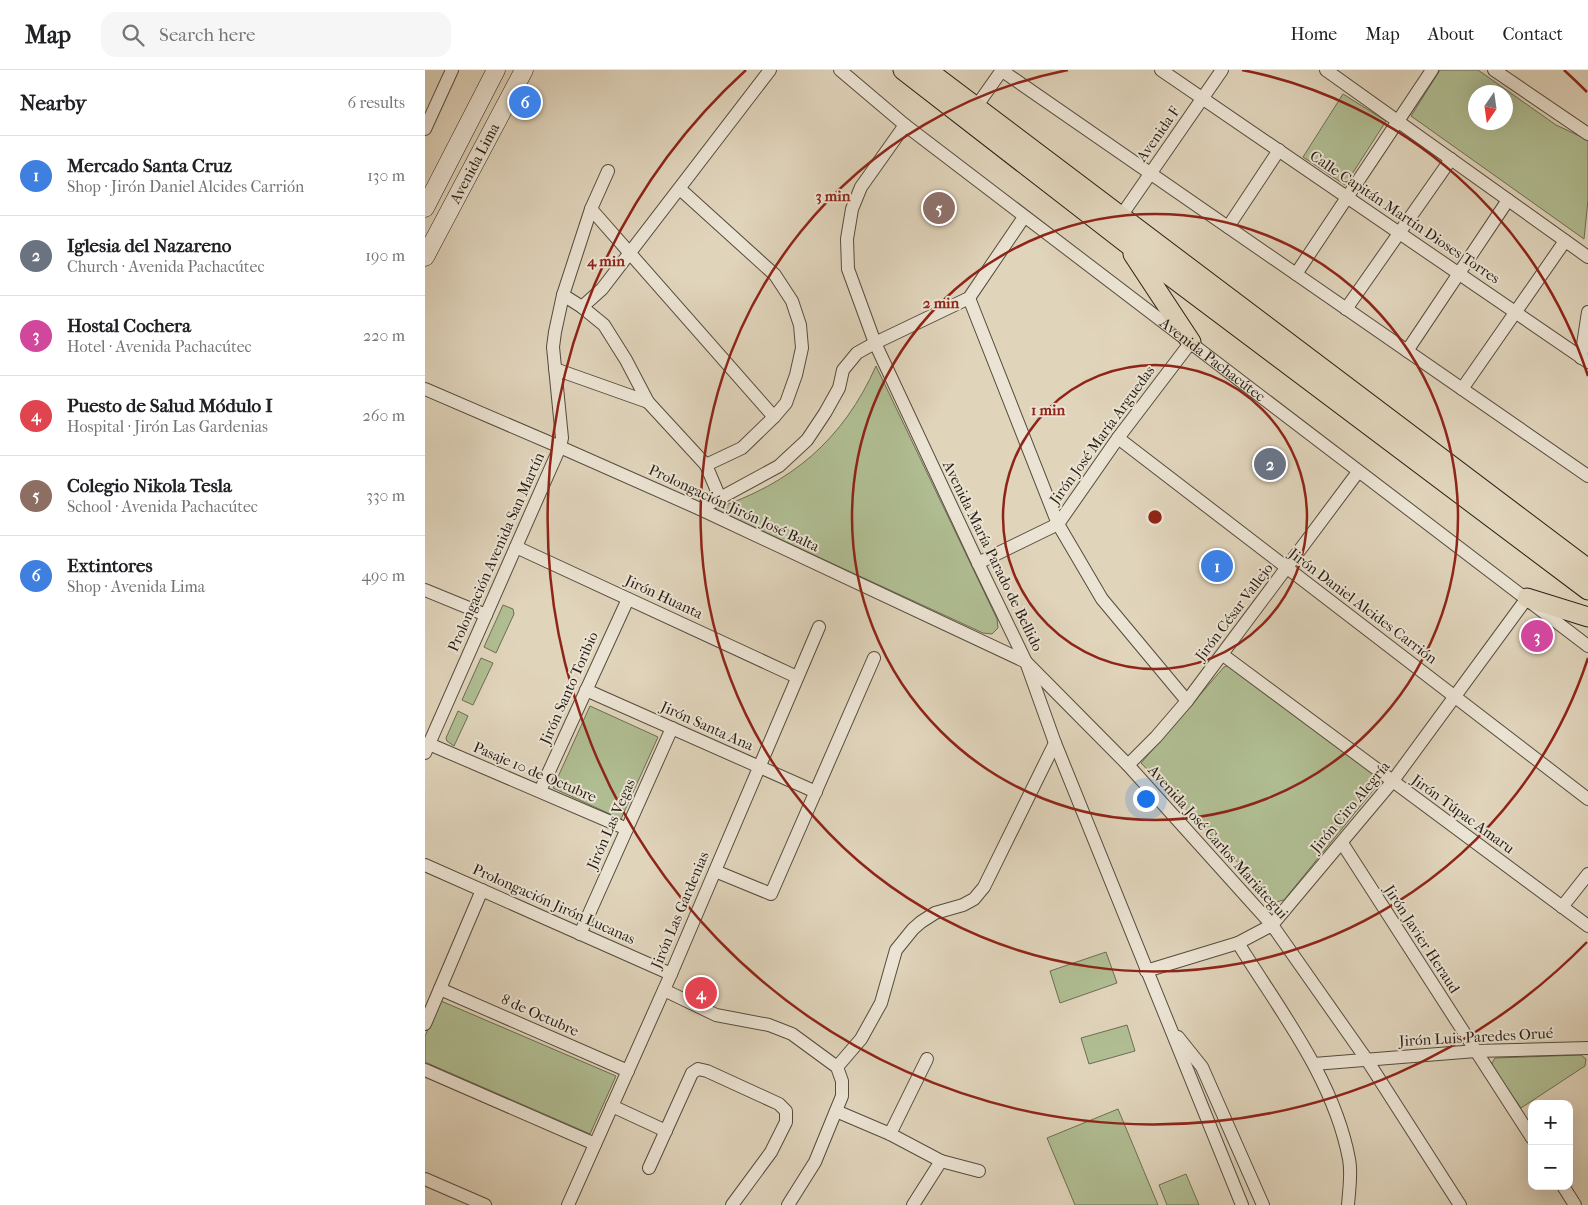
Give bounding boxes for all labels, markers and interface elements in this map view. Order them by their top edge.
search box [101,12,451,57]
text: Map [25,21,71,49]
icon: search [119,21,147,49]
text: Search here [159,24,255,46]
text: Home [1290,24,1337,45]
text: Map [1365,24,1400,45]
text: About [1428,24,1474,45]
text: Contact [1502,24,1563,45]
pin: 6 [509,83,541,121]
north arrow [1468,85,1513,130]
text: Nearby [20,91,86,115]
text: 6 results [347,93,405,112]
street label: Avenida F [1132,103,1184,166]
street label: Avenida Lima [446,119,504,207]
street label: Calle Capitán Martín Dioses Torres [1307,147,1504,288]
text: Mercado Santa Cruz [67,155,232,177]
text: 1 [33,166,39,185]
text: 130 m [367,166,405,185]
text: Shop · Jirón Daniel Alcides Carrión [67,177,304,196]
text: 3 min [816,187,851,205]
pin: 5 [923,189,955,227]
text: Iglesia del Nazareno [67,235,231,257]
text: 2 [32,246,40,265]
text: 190 m [365,246,405,265]
text: 4 min [586,252,625,270]
text: Church · Avenida Pachacútec [67,257,265,276]
text: 2 min [923,294,960,312]
street label: Avenida Pachacútec [1156,313,1269,406]
text: Hostal Cochera [67,315,191,337]
text: 3 [33,326,39,345]
text: 220 m [363,326,405,345]
text: Hotel · Avenida Pachacútec [67,337,252,356]
street label: Jirón José María Arguedas [1045,362,1159,509]
text: Puesto de Salud Módulo I [67,395,273,417]
text: 1 min [1031,401,1065,419]
text: 4 [31,406,41,425]
text: 260 m [363,406,405,425]
text: Hospital · Jirón Las Gardenias [67,417,268,436]
pin: 2 [1254,445,1286,483]
street label: Prolongación Avenida San Martín [444,449,548,654]
street label: Avenida María Parado de Bellido [939,457,1047,654]
street label: Prolongación Jirón José Balta [646,461,823,556]
text: Colegio Nikola Tesla [67,475,232,497]
text: 5 [33,486,39,505]
text: 330 m [366,486,405,505]
text: School · Avenida Pachacútec [67,497,258,516]
centre of rings [1146,508,1164,526]
street label: Jirón Daniel Alcides Carrión [1284,544,1441,668]
pin: 1 [1201,547,1233,585]
text: Extintores [67,555,152,577]
street label: Jirón César Vallejo [1191,559,1277,665]
text: 6 [32,566,40,585]
text: 490 m [362,566,405,585]
street label: Jirón Huanta [621,571,707,623]
text: Shop · Avenida Lima [67,577,205,596]
pin: 3 [1521,617,1553,655]
street label: Jirón Santo Toribio [536,628,602,748]
street label: Jirón Santa Ana [657,697,757,755]
street label: Pasaje 10 de Octubre [471,738,600,806]
street label: Jirón Ciro Alegría [1306,757,1394,857]
street label: Avenida José Carlos Mariátegui [1144,761,1292,923]
street label: Jirón Túpac Amaru [1407,770,1518,858]
street label: Jirón Las Vegas [583,776,639,873]
your location [1133,786,1159,812]
street label: Jirón Las Gardenias [647,848,713,972]
street label: Prolongación Jirón Lucanas [470,860,639,948]
street label: Jirón Javier Heraud [1380,881,1464,997]
pin: 4 [685,974,717,1012]
street label: 8 de Octubre [498,990,582,1040]
street label: Jirón Luis Paredes Orué [1397,1024,1554,1050]
map controls [1528,1100,1573,1190]
button: + [1528,1100,1573,1145]
button: − [1528,1145,1573,1190]

